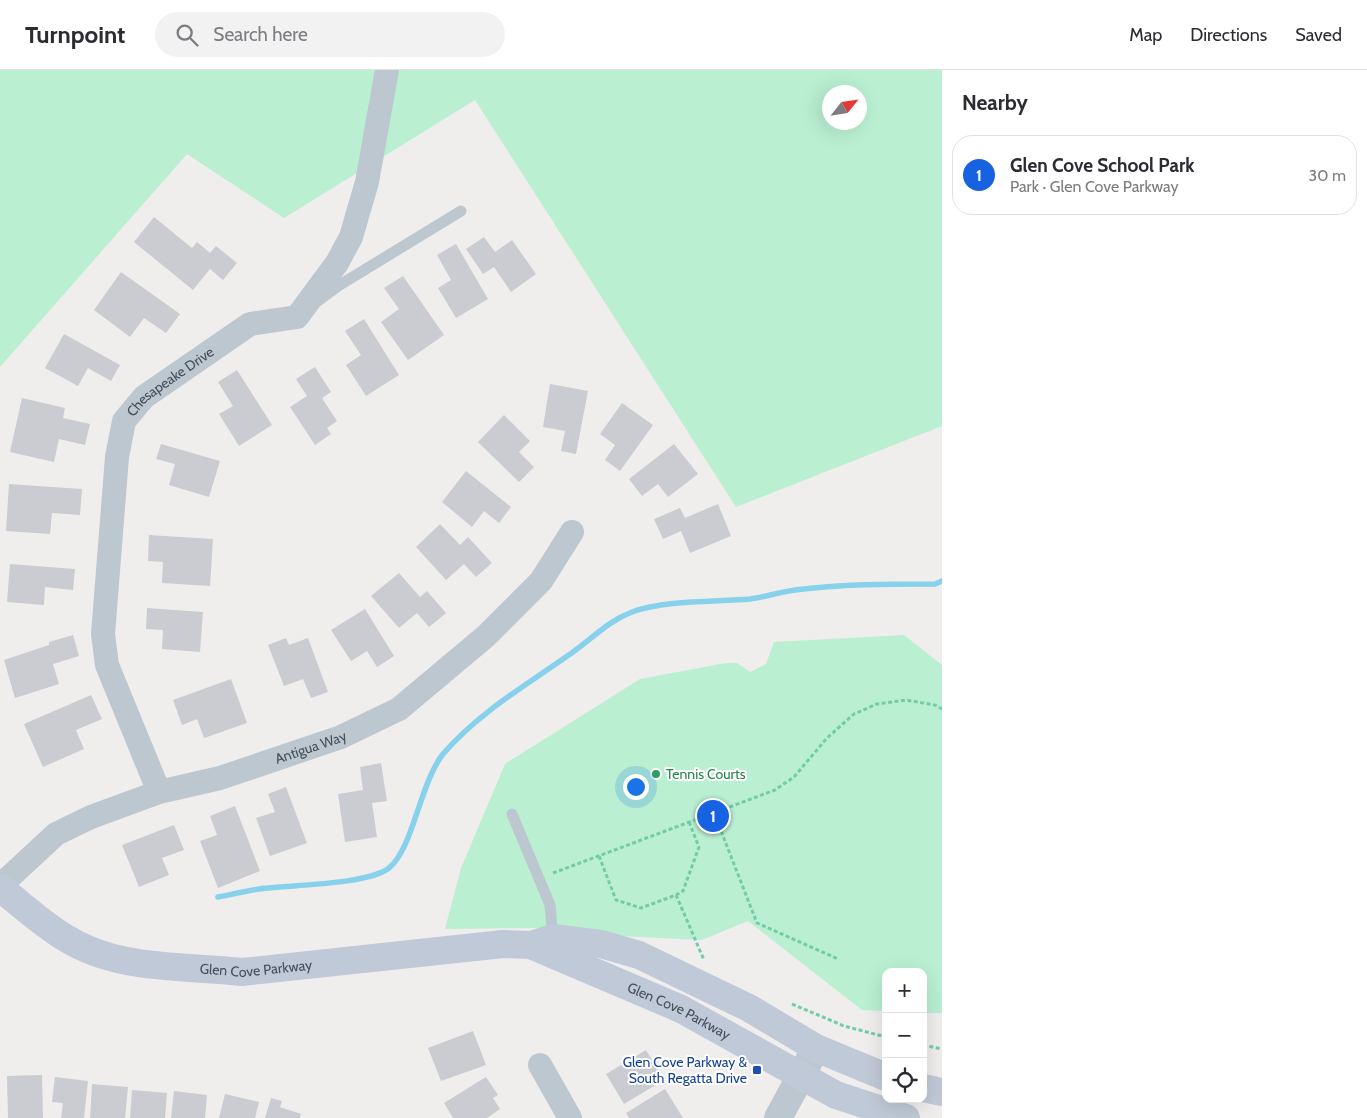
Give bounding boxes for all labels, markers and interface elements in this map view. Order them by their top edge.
search box [155,12,505,57]
text: Turnpoint [25,20,125,49]
icon: search [173,21,201,49]
text: Search here [213,23,308,46]
text: Map [1129,24,1162,46]
text: Directions [1190,24,1267,46]
text: Saved [1295,24,1342,46]
north arrow [822,85,867,130]
text: Nearby [962,90,1028,115]
text: Glen Cove School Park [1010,154,1194,177]
text: 1 [976,166,982,185]
text: 30 m [1309,166,1346,185]
text: Park · Glen Cove Parkway [1010,177,1179,196]
street label: Chesapeake Drive [123,343,217,420]
street label: Antigua Way [272,727,350,768]
place label: Tennis Courts [666,765,746,783]
marker: Tennis Courts [650,768,662,780]
your location [623,774,649,800]
pin: 1 [697,797,729,835]
street label: Glen Cove Parkway [199,956,313,981]
map controls [882,968,927,1103]
button: + [882,968,927,1013]
street label: Glen Cove Parkway [625,978,734,1044]
button: − [882,1013,927,1058]
place label: Glen Cove Parkway & South Regatta Drive [623,1053,747,1087]
button: locate [882,1058,927,1103]
marker: Glen Cove Parkway & South Regatta Drive [751,1064,763,1076]

